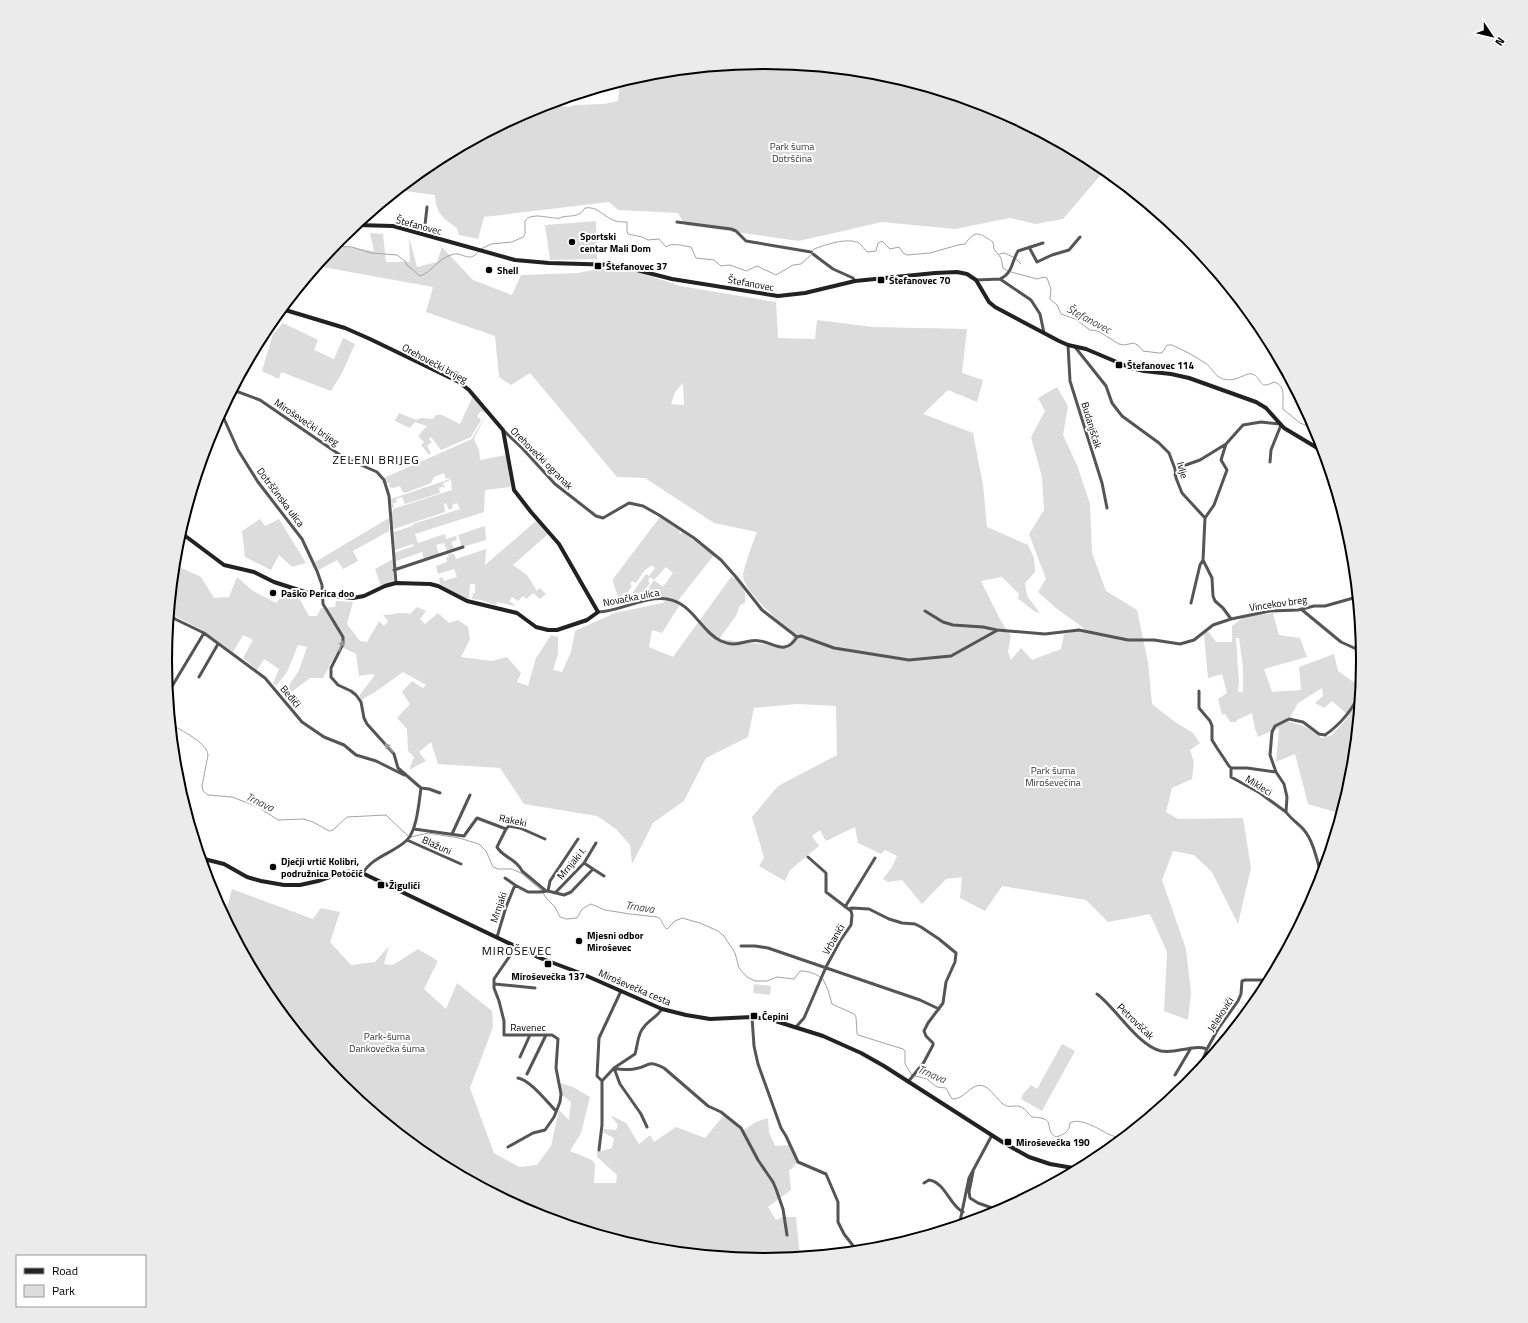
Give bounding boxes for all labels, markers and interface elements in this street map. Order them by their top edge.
north arrow [1472,16,1512,56]
text: N [1491,34,1509,49]
park label: Park šuma Dotrščina [770,139,814,166]
street label: Štefanovec [394,212,443,239]
place label: Sportski centar Mali Dom [580,229,651,256]
marker: Sportski centar Mali Dom [567,237,577,247]
place label: Štefanovec 37 [606,259,667,274]
marker: Štefanovec 37 [593,261,603,271]
place label: Shell [497,263,519,278]
marker: Shell [484,265,494,275]
street label: Štefanovec [727,272,775,295]
place label: Štefanovec 70 [889,273,951,288]
marker: Štefanovec 70 [876,275,886,285]
water label: Štefanovec [1064,301,1115,338]
street label: Orehovečki brijeg [399,340,470,387]
place label: Štefanovec 114 [1127,358,1194,373]
marker: Štefanovec 114 [1114,360,1124,370]
street label: Miroševečki brijeg [271,395,342,450]
street label: Budanjščak [1077,400,1106,451]
street label: Orehovečki ogranak [507,424,576,493]
district label: ZELENI BRIJEG [332,450,420,469]
street label: Ivlje [1173,460,1192,480]
street label: Dotrščinska ulica [253,464,308,530]
street label: Novačka ulica [602,585,661,610]
place label: Paško Perica doo [281,586,354,601]
marker: Paško Perica doo [268,588,278,598]
street label: Vincekov breg [1248,592,1308,615]
one-way arrow [337,640,344,652]
street label: Beđići [277,682,304,711]
one-way arrow [385,743,394,753]
park label: Park šuma Miroševečina [1025,763,1081,790]
street label: Mikleci [1242,771,1275,800]
water label: Trnava [243,788,277,816]
street label: Rakeki [498,810,528,831]
street label: Blažuni [420,832,454,859]
street label: Mrnjaki I. [553,844,589,883]
place label: Dječji vrtić Kolibri, podružnica Potočić [281,854,363,881]
marker: Dječji vrtić Kolibri, podružnica Potočić [268,862,278,872]
place label: Žigulići [389,878,420,893]
marker: Žigulići [376,880,386,890]
street label: Mrnjaki [486,890,511,924]
water label: Trnava [624,897,656,917]
street label: Vrbanići [819,921,848,957]
place label: Mjesni odbor Miroševec [587,928,644,955]
marker: Mjesni odbor Miroševec [574,936,584,946]
district label: MIROŠEVEC [482,941,552,960]
marker: Miroševečka 137 [543,959,553,969]
street label: Miroševečka cesta [596,965,673,1010]
place label: Miroševečka 137 [511,969,585,984]
street label: Jelekovići [1204,994,1237,1035]
street label: Petrovščak [1114,1000,1158,1043]
place label: Čepini [762,1009,789,1024]
marker: Čepini [749,1011,759,1021]
street label: Ravenec [510,1020,546,1035]
park label: Park-šuma Dankovečka šuma [349,1029,425,1056]
water label: Trnava [915,1061,949,1087]
place label: Miroševečka 190 [1016,1135,1090,1150]
marker: Miroševečka 190 [1003,1137,1013,1147]
legend [16,1255,146,1307]
text: Road [52,1261,78,1280]
text: Park [52,1281,75,1300]

